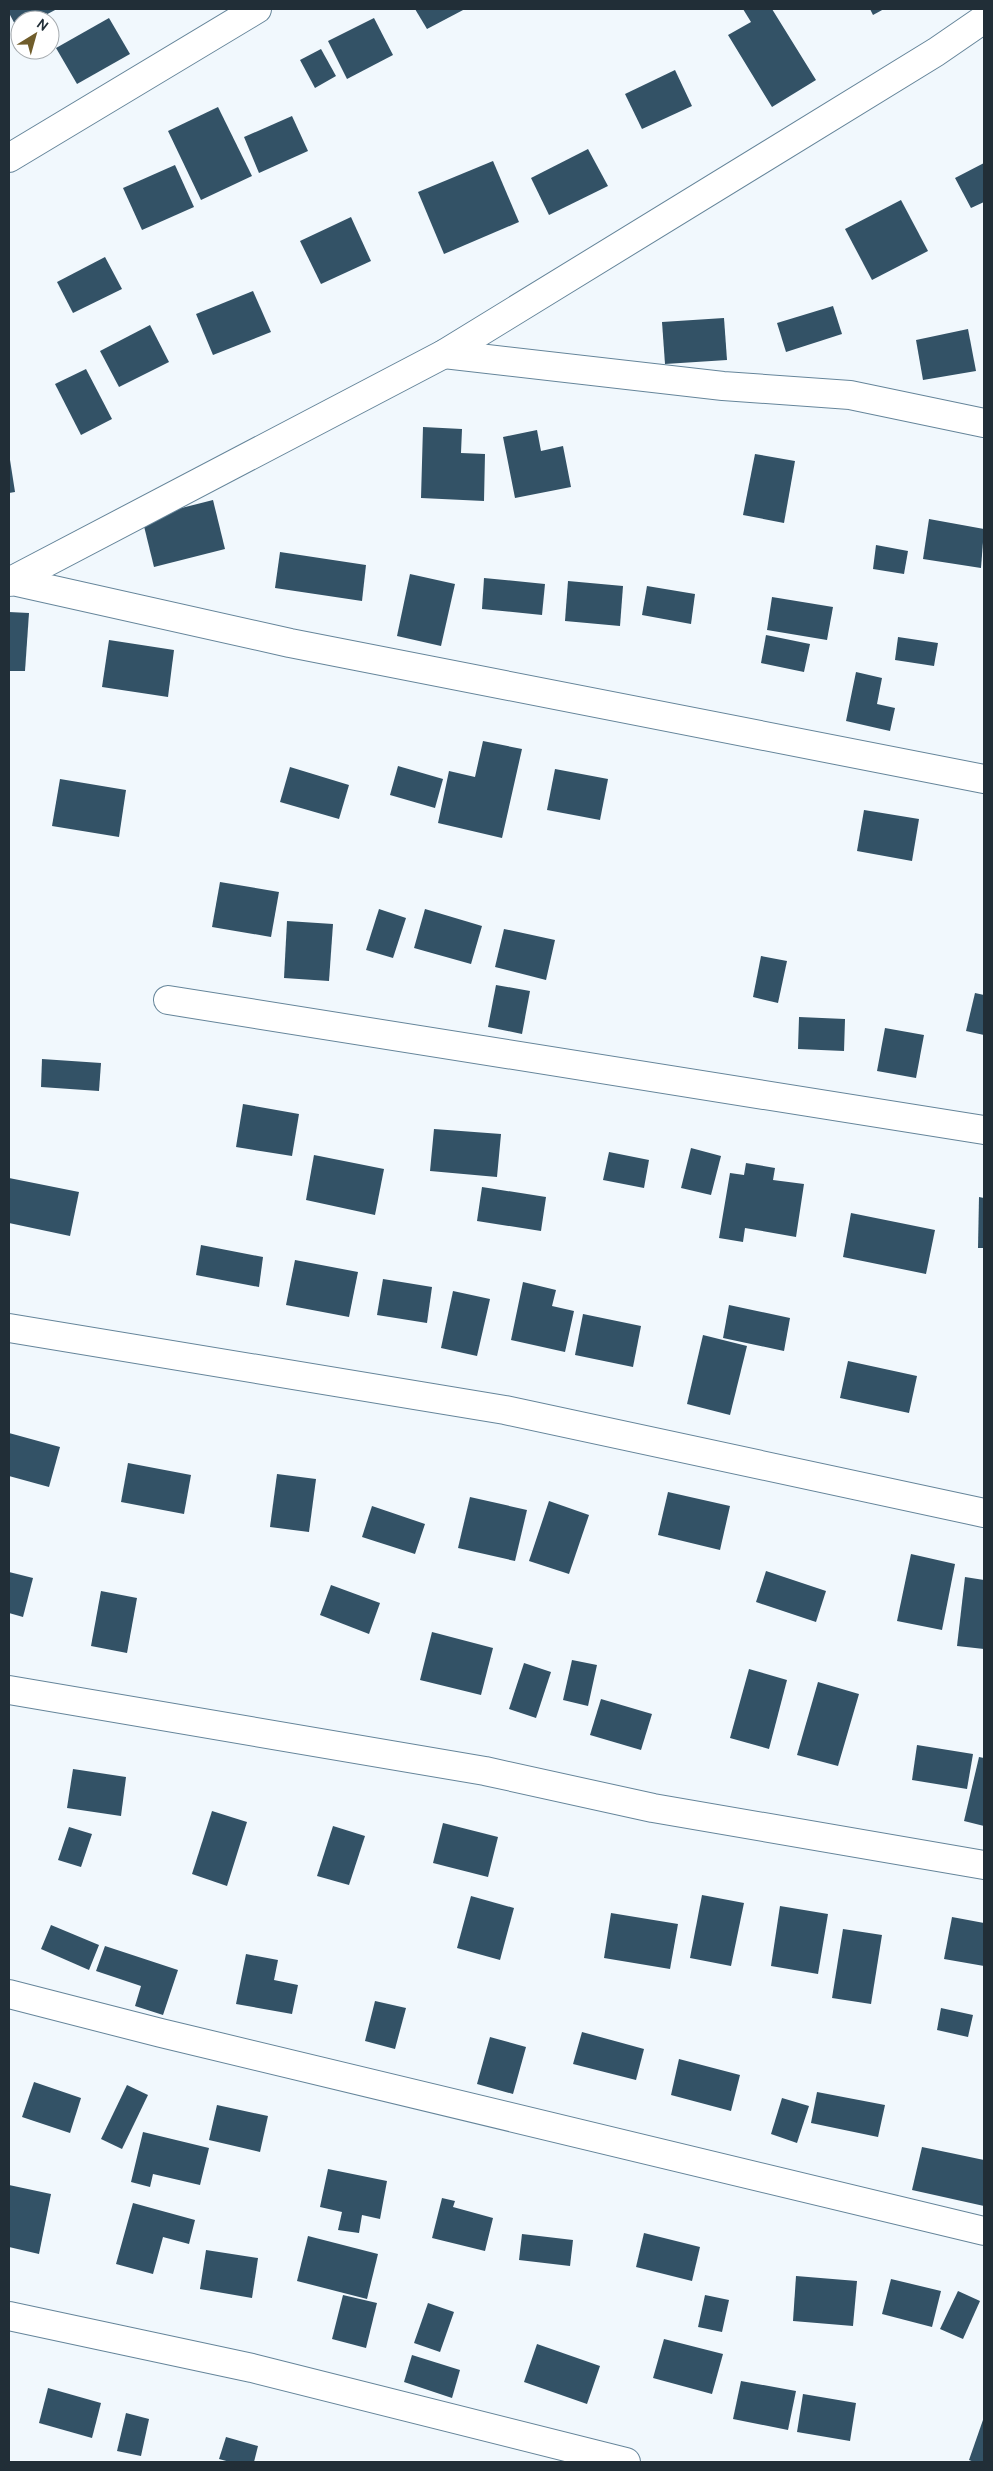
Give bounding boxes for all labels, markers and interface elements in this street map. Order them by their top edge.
north arrow [10,10,60,60]
text: N [33,14,52,35]

